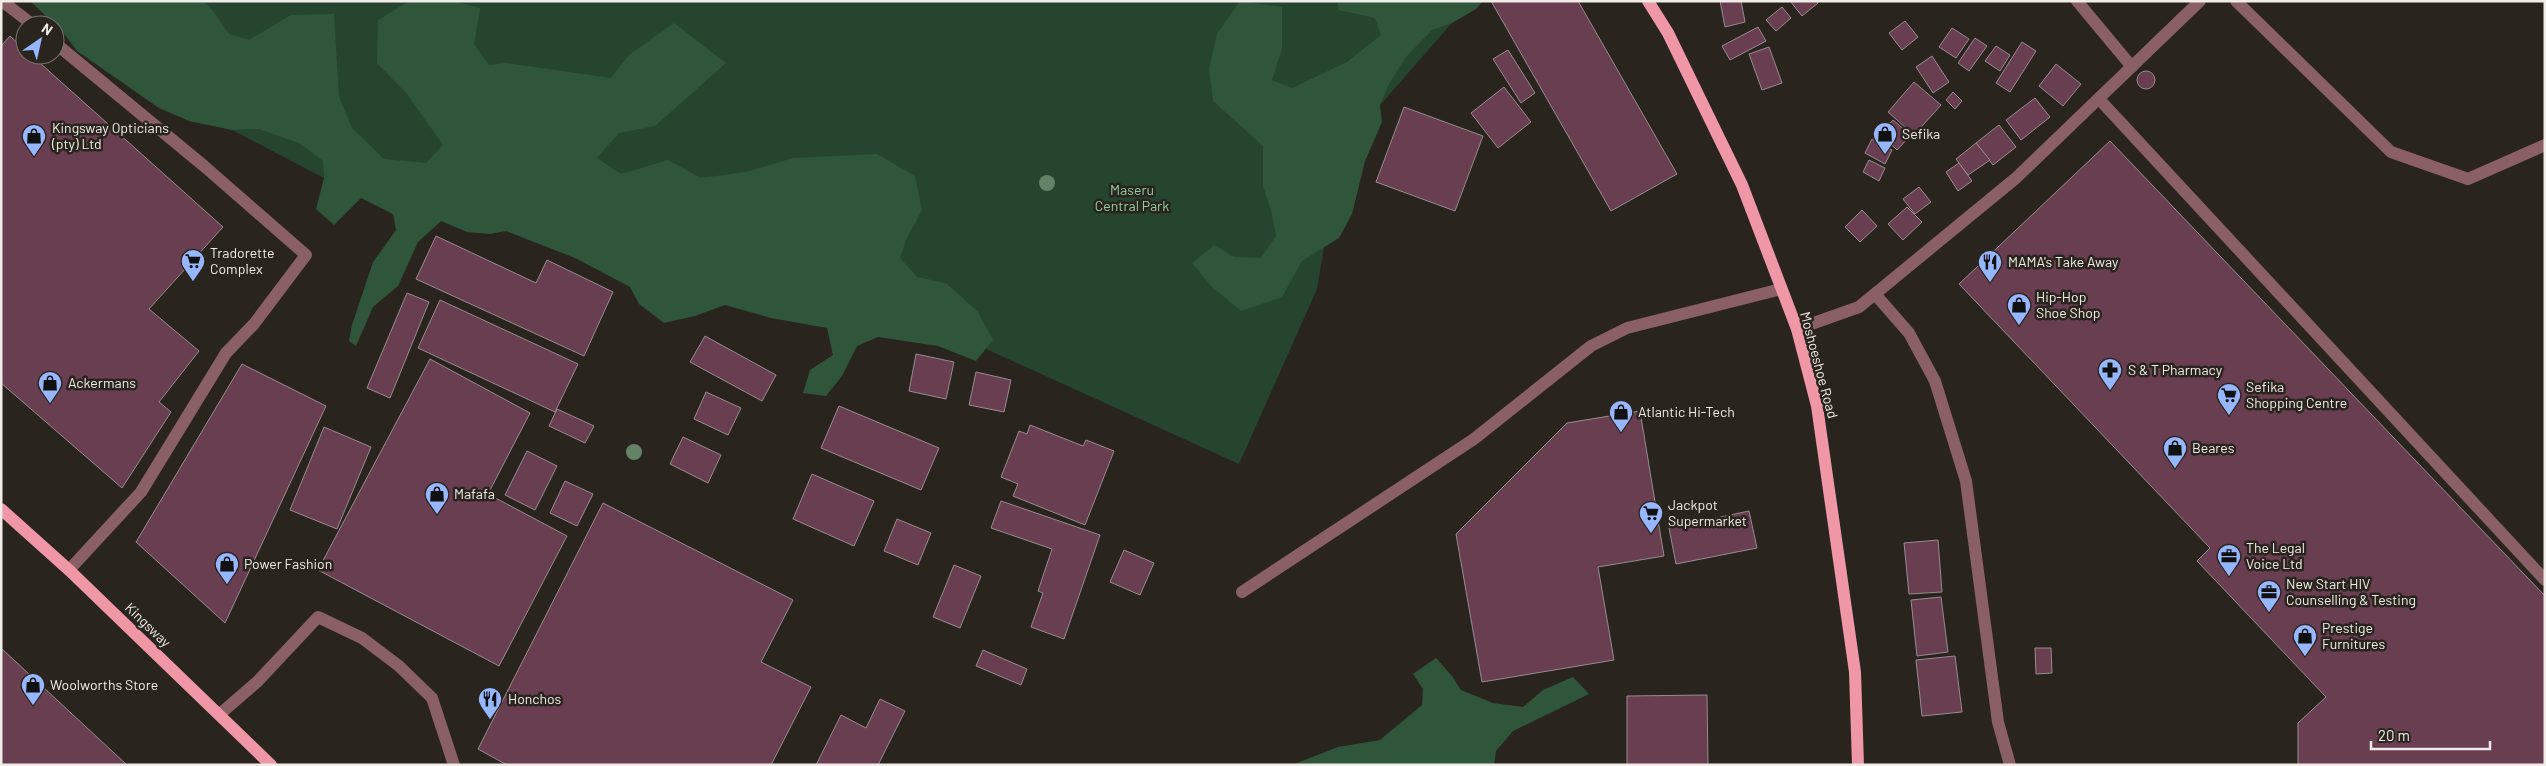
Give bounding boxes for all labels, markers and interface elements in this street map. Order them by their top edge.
north arrow [15,15,65,65]
text: N [39,19,56,38]
place label: Kingsway Opticians (pty) Ltd [51,119,169,152]
shop icon: Sefika [1872,121,1898,155]
shop icon: Kingsway Opticians (pty) Ltd [21,123,47,157]
place label: Sefika [1902,125,1940,142]
park label: Maseru Central Park [1095,181,1169,214]
place label: Tradorette Complex [210,244,275,277]
supermarket icon: Tradorette Complex [180,248,206,282]
restaurant icon: MAMA's Take Away [1977,249,2003,283]
place label: MAMA's Take Away [2008,253,2119,270]
place label: Hip-Hop Shoe Shop [2036,288,2101,321]
shop icon: Hip-Hop Shoe Shop [2006,292,2032,326]
street label: Moshoeshoe Road [1797,310,1842,420]
pharmacy icon: S & T Pharmacy [2097,357,2123,391]
place label: S & T Pharmacy [2128,361,2223,378]
shop icon: Ackermans [37,370,63,404]
place label: Ackermans [68,374,136,391]
place label: Sefika Shopping Centre [2246,378,2347,411]
supermarket icon: Sefika Shopping Centre [2216,382,2242,416]
shop icon: Atlantic Hi-Tech [1608,399,1634,433]
place label: Atlantic Hi-Tech [1638,403,1735,420]
shop icon: Beares [2162,435,2188,469]
place label: Beares [2192,439,2235,456]
shop icon: Mafafa [424,481,450,515]
place label: Mafafa [454,485,495,502]
place label: Jackpot Supermarket [1668,496,1747,529]
supermarket icon: Jackpot Supermarket [1638,500,1664,534]
place label: The Legal Voice Ltd [2246,539,2305,572]
office icon: The Legal Voice Ltd [2216,543,2242,577]
shop icon: Power Fashion [214,551,240,585]
place label: Power Fashion [244,555,332,572]
place label: New Start HIV Counselling & Testing [2286,575,2416,608]
office icon: New Start HIV Counselling & Testing [2256,579,2282,613]
street label: Kingsway [122,599,175,651]
place label: Prestige Furnitures [2322,619,2385,652]
shop icon: Prestige Furnitures [2292,623,2318,657]
shop icon: Woolworths Store [20,672,46,706]
place label: Woolworths Store [50,676,158,693]
restaurant icon: Honchos [477,686,503,720]
place label: Honchos [508,690,562,707]
scale bar [2371,718,2490,750]
text: 20 m [2378,726,2410,744]

